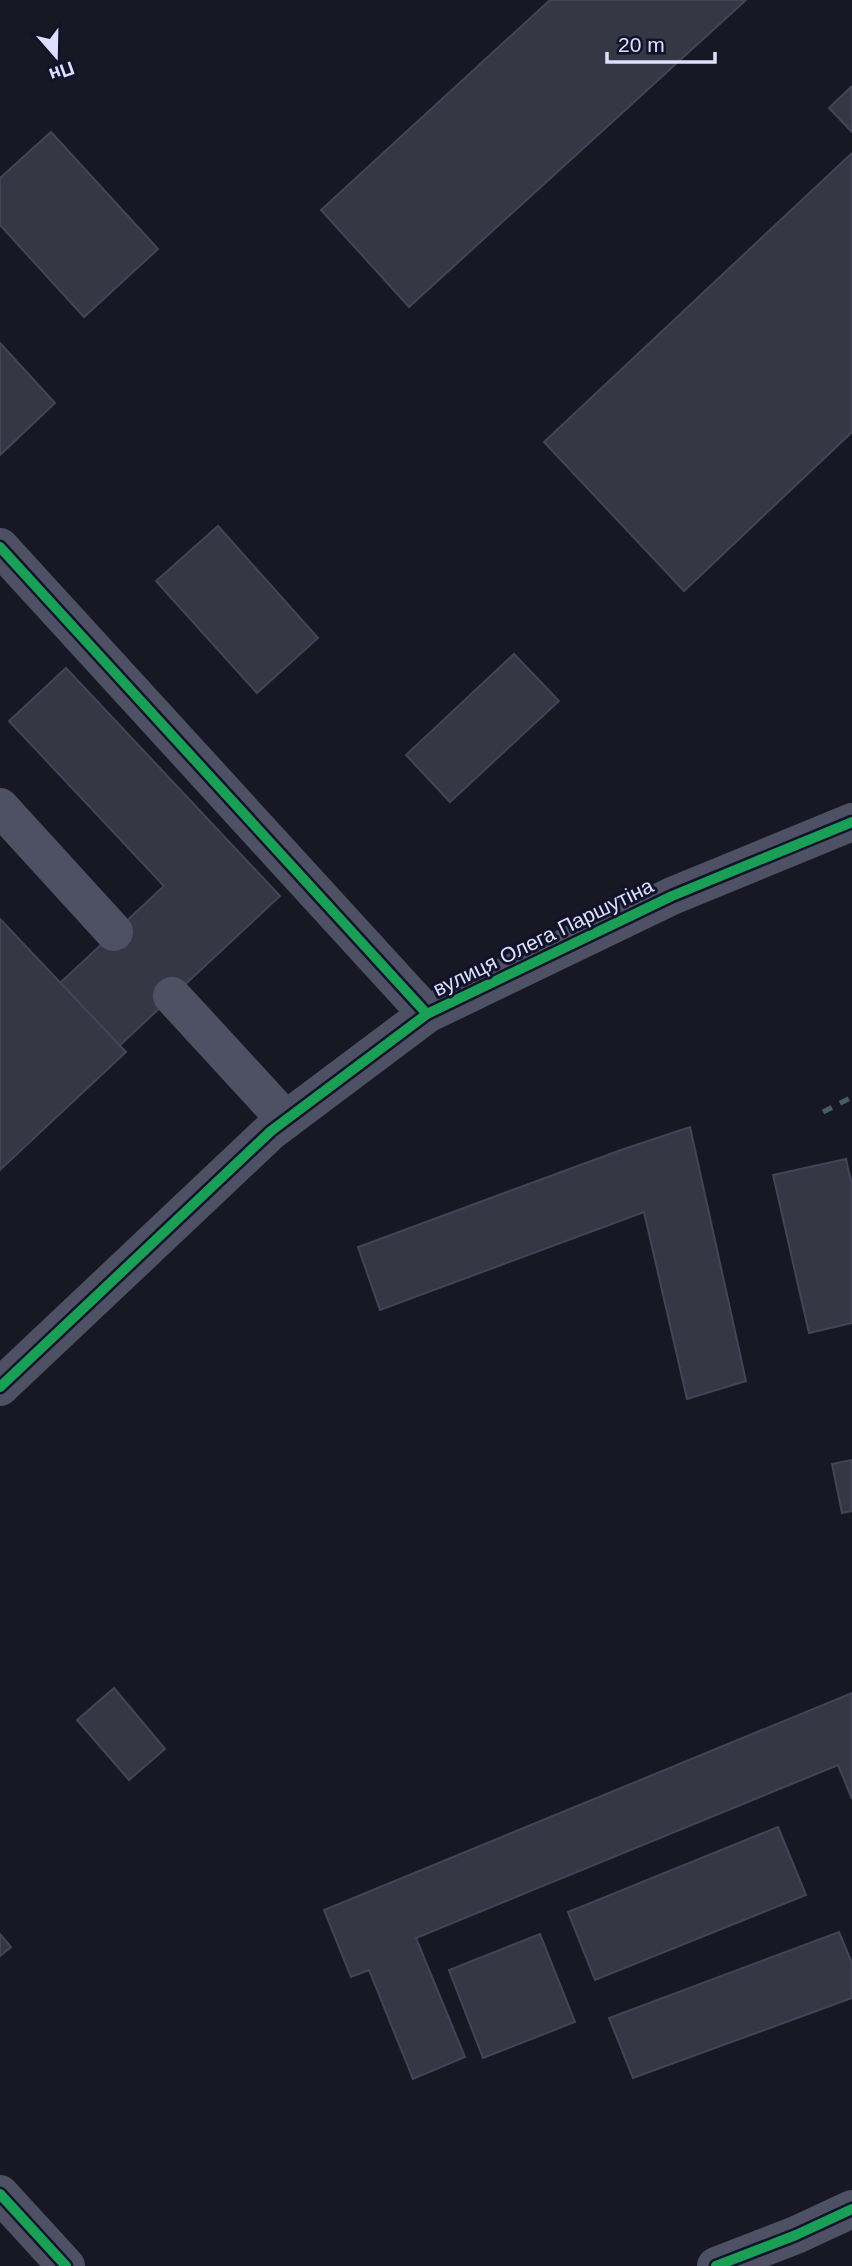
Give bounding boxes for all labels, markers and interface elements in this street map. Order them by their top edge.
north arrow [21,21,91,91]
scale bar [607,21,716,65]
text: 20 m [618,33,665,56]
text: Пн [46,57,77,86]
street label: вулиця Олега Паршутіна [429,873,657,1000]

